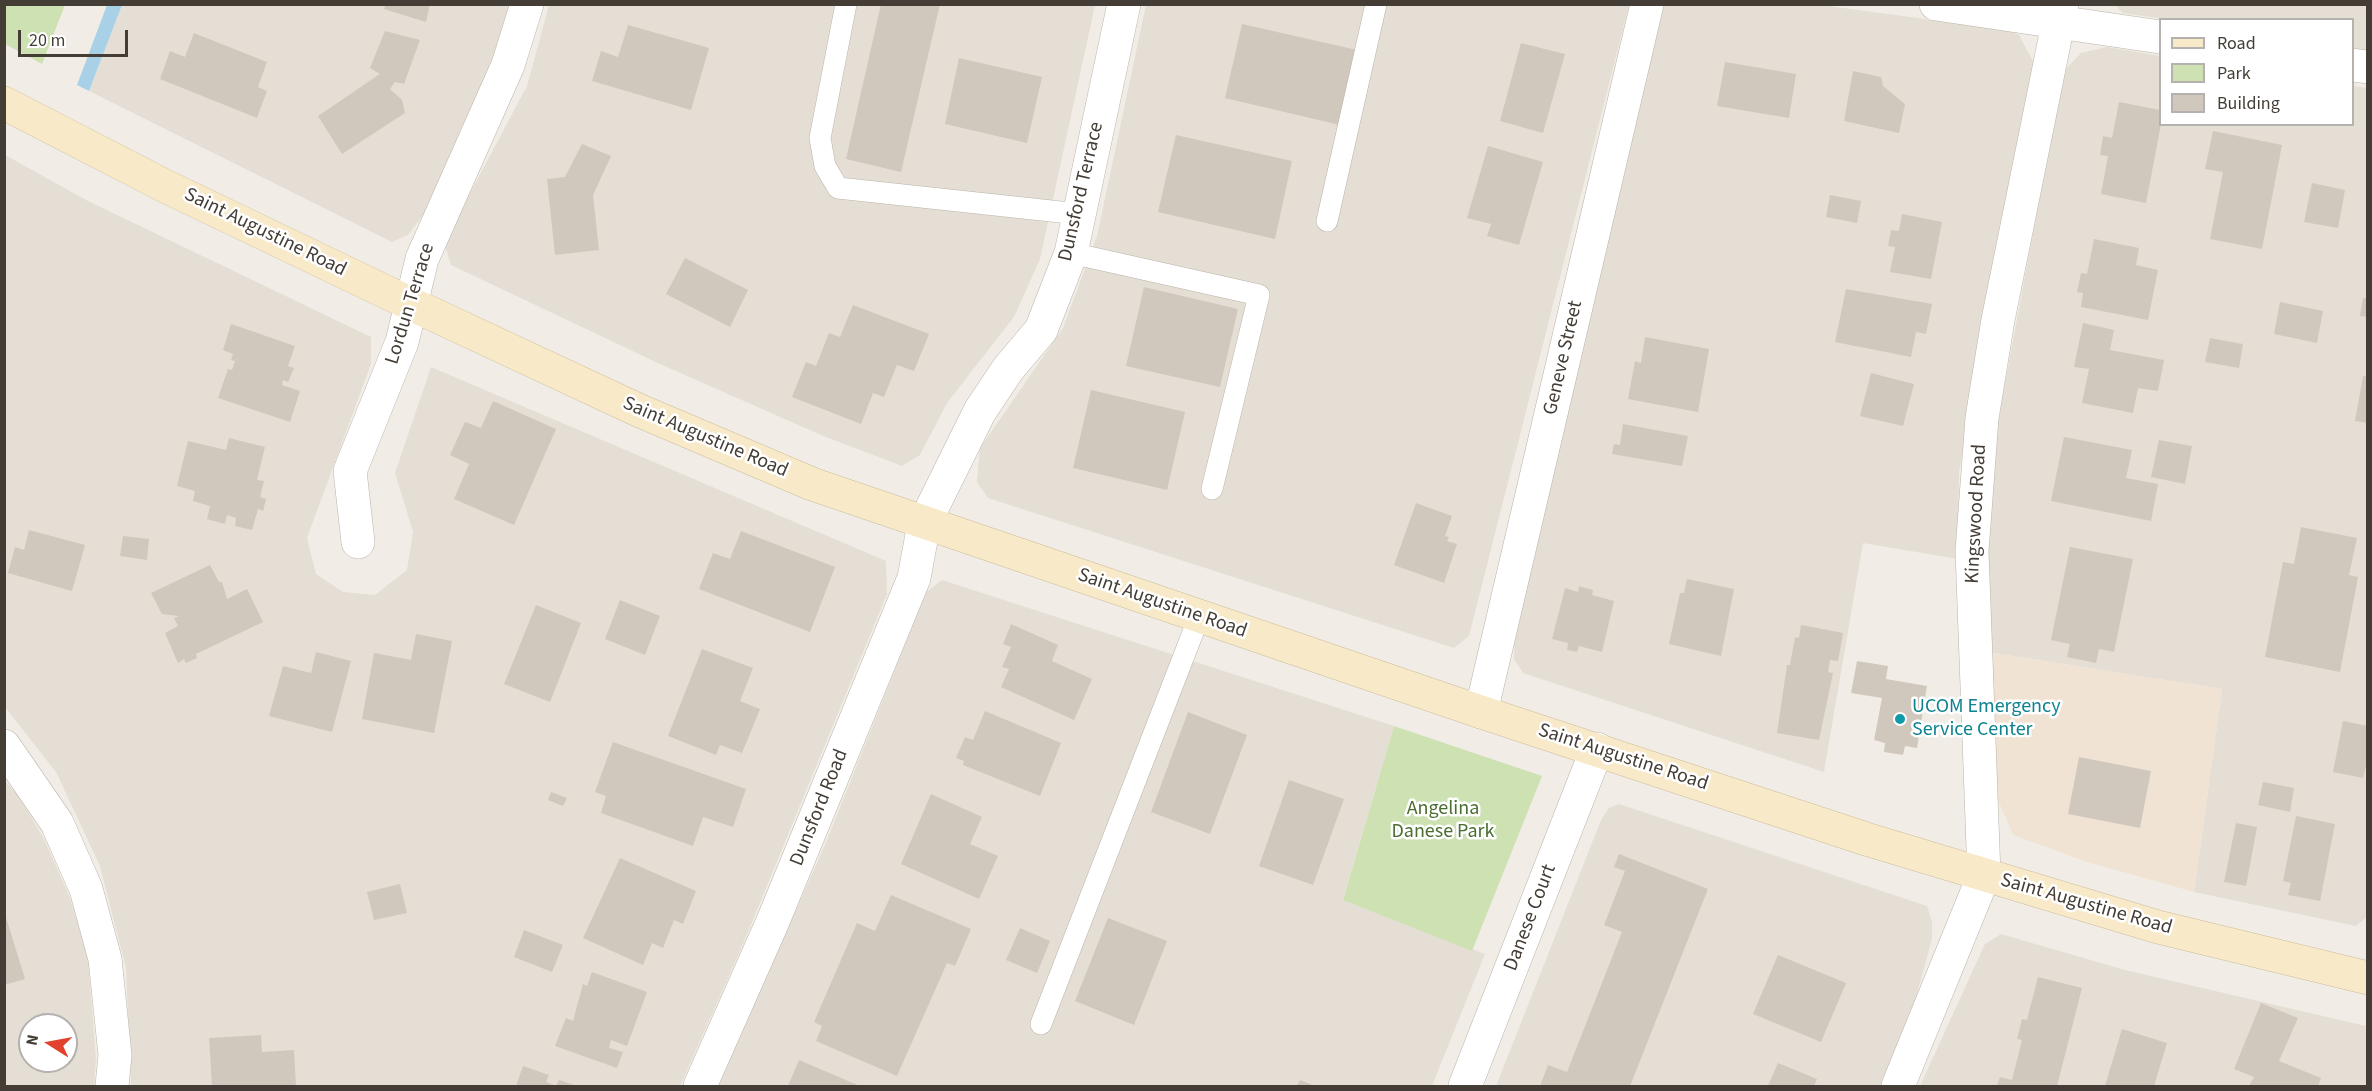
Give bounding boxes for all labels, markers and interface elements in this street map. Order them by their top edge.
scale bar [21,18,130,56]
legend [2159,18,2354,126]
text: 20 m [29,28,65,53]
text: Road [2217,31,2256,56]
text: Park [2217,61,2251,86]
text: Building [2217,91,2280,116]
street label: Dunsford Terrace [1054,120,1110,264]
street label: Saint Augustine Road [180,183,350,283]
street label: Lordun Terrace [381,241,441,367]
street label: Geneve Street [1539,299,1589,417]
street label: Saint Augustine Road [619,392,791,484]
street label: Kingswood Road [1961,444,1993,584]
street label: Saint Augustine Road [1074,564,1250,644]
place label: UCOM Emergency Service Center [1912,696,2061,743]
marker: UCOM Emergency Service Center [1893,712,1907,726]
street label: Saint Augustine Road [1535,719,1711,797]
street label: Dunsford Road [786,746,854,870]
park label: Angelina Danese Park [1392,798,1494,845]
street label: Danese Court [1500,861,1562,975]
street label: Saint Augustine Road [1997,869,2175,941]
north arrow [18,1013,78,1073]
text: N [20,1033,44,1047]

